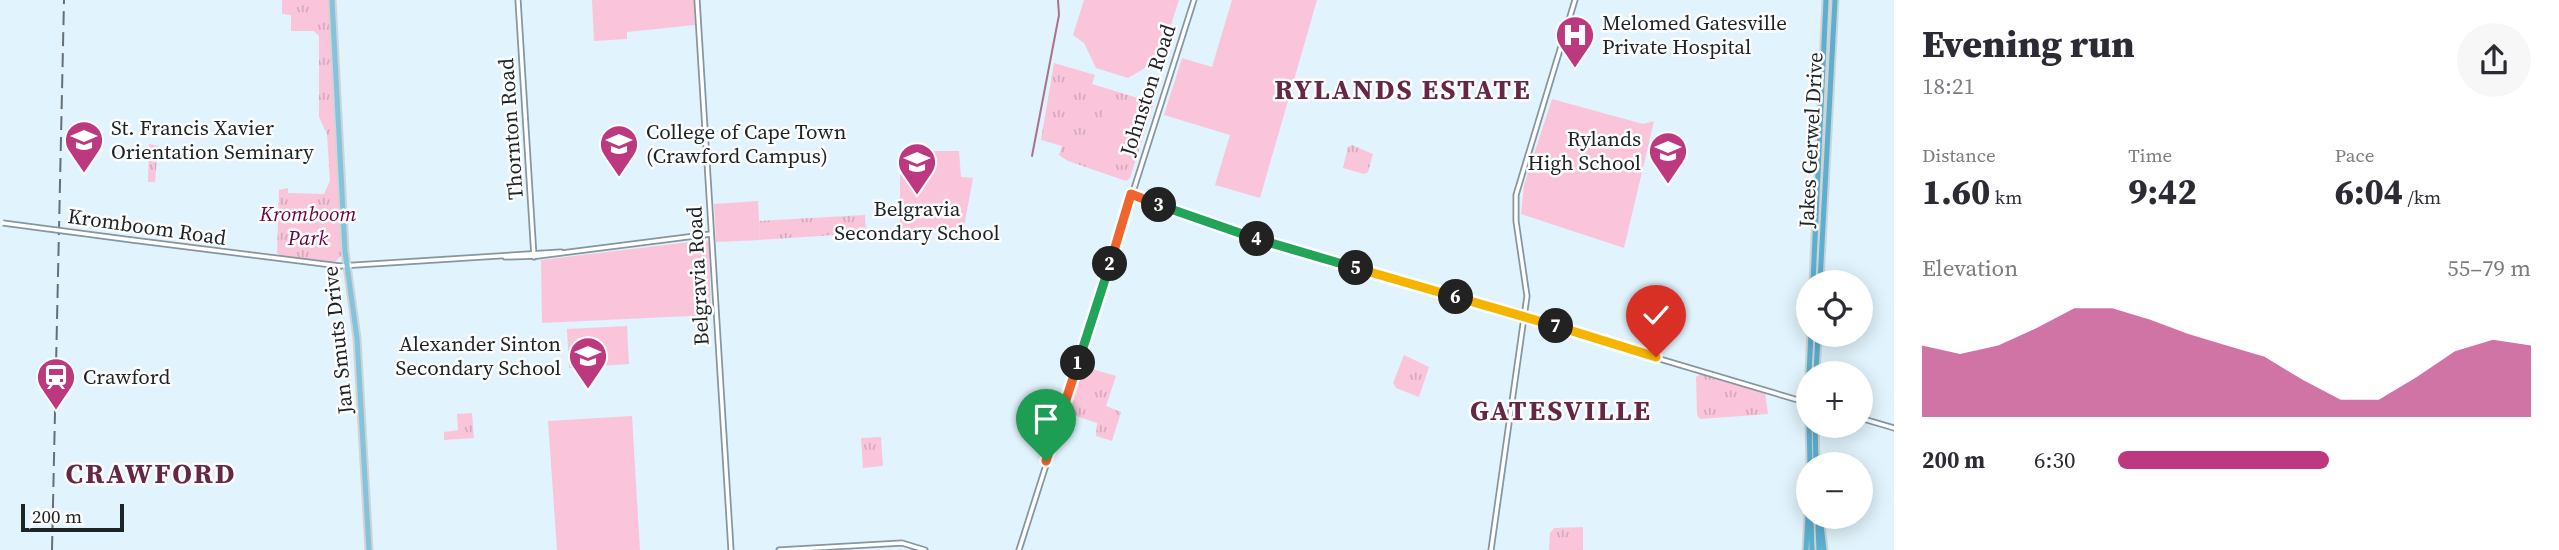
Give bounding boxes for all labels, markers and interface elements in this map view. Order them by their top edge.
place label: Melomed Gatesville Private Hospital [1602,8,1787,61]
hospital icon: Melomed Gatesville Private Hospital [1554,14,1596,69]
text: Evening run [1922,18,2135,70]
street label: Johnston Road [1112,20,1182,160]
button: share [2457,23,2531,97]
street label: Jakes Gerwel Drive [1791,51,1830,230]
street label: Thornton Road [491,57,530,201]
district label: RYLANDS ESTATE [1274,70,1532,108]
text: 18:21 [1922,70,1975,102]
place label: St. Francis Xavier Orientation Seminary [111,113,314,166]
place label: College of Cape Town (Crawford Campus) [646,117,847,170]
school or university icon: St. Francis Xavier Orientation Seminary [63,119,105,174]
school or university icon: College of Cape Town (Crawford Campus) [598,123,640,178]
place label: Rylands High School [1528,124,1641,177]
school or university icon: Rylands High School [1647,130,1689,185]
school or university icon: Belgravia Secondary School [896,141,938,196]
text: Distance [1922,142,1996,168]
text: Time [2128,142,2172,168]
text: Pace [2335,142,2374,168]
text: 1.60 [1922,168,1990,216]
text: 9:42 [2128,168,2197,216]
text: 6:04 [2335,168,2403,216]
text: km [1990,184,2022,210]
text: /km [2403,184,2441,210]
pin: 3 [1142,188,1176,222]
text: 3 [1153,191,1164,217]
place label: Belgravia Secondary School [834,194,1000,247]
park label: Kromboom Park [258,199,357,252]
street label: Kromboom Road [66,201,228,252]
street label: Belgravia Road [679,205,716,346]
pin: 4 [1240,222,1274,256]
text: 4 [1251,225,1262,251]
pin: 2 [1092,246,1128,282]
text: 2 [1104,250,1115,276]
pin: 5 [1338,250,1374,286]
text: Elevation [1922,252,2018,284]
text: 55–79 m [2447,252,2531,284]
text: 5 [1350,254,1361,280]
street label: Jan Smuts Drive [315,265,360,417]
map controls [1796,270,1873,529]
button: locate [1796,270,1873,347]
pin: 6 [1438,280,1474,314]
text: 6 [1450,283,1461,309]
pin [1626,285,1686,357]
icon: check [1637,296,1675,334]
pin: 7 [1538,308,1574,344]
text: 7 [1550,312,1561,338]
place label: Alexander Sinton Secondary School [396,329,561,382]
school or university icon: Alexander Sinton Secondary School [567,335,609,390]
pin: 1 [1060,346,1096,380]
text: 1 [1072,349,1083,375]
station icon: Crawford [35,356,77,411]
button: + [1796,361,1873,438]
place label: Crawford [83,362,171,391]
pin [1016,389,1076,461]
district label: GATESVILLE [1470,391,1652,429]
icon: arrive [1027,400,1065,438]
text: 200 m [1922,444,1985,476]
text: 6:30 [2034,444,2075,476]
button: − [1796,452,1873,529]
district label: CRAWFORD [66,454,236,492]
scale bar [21,501,124,533]
text: 200 m [32,503,82,529]

